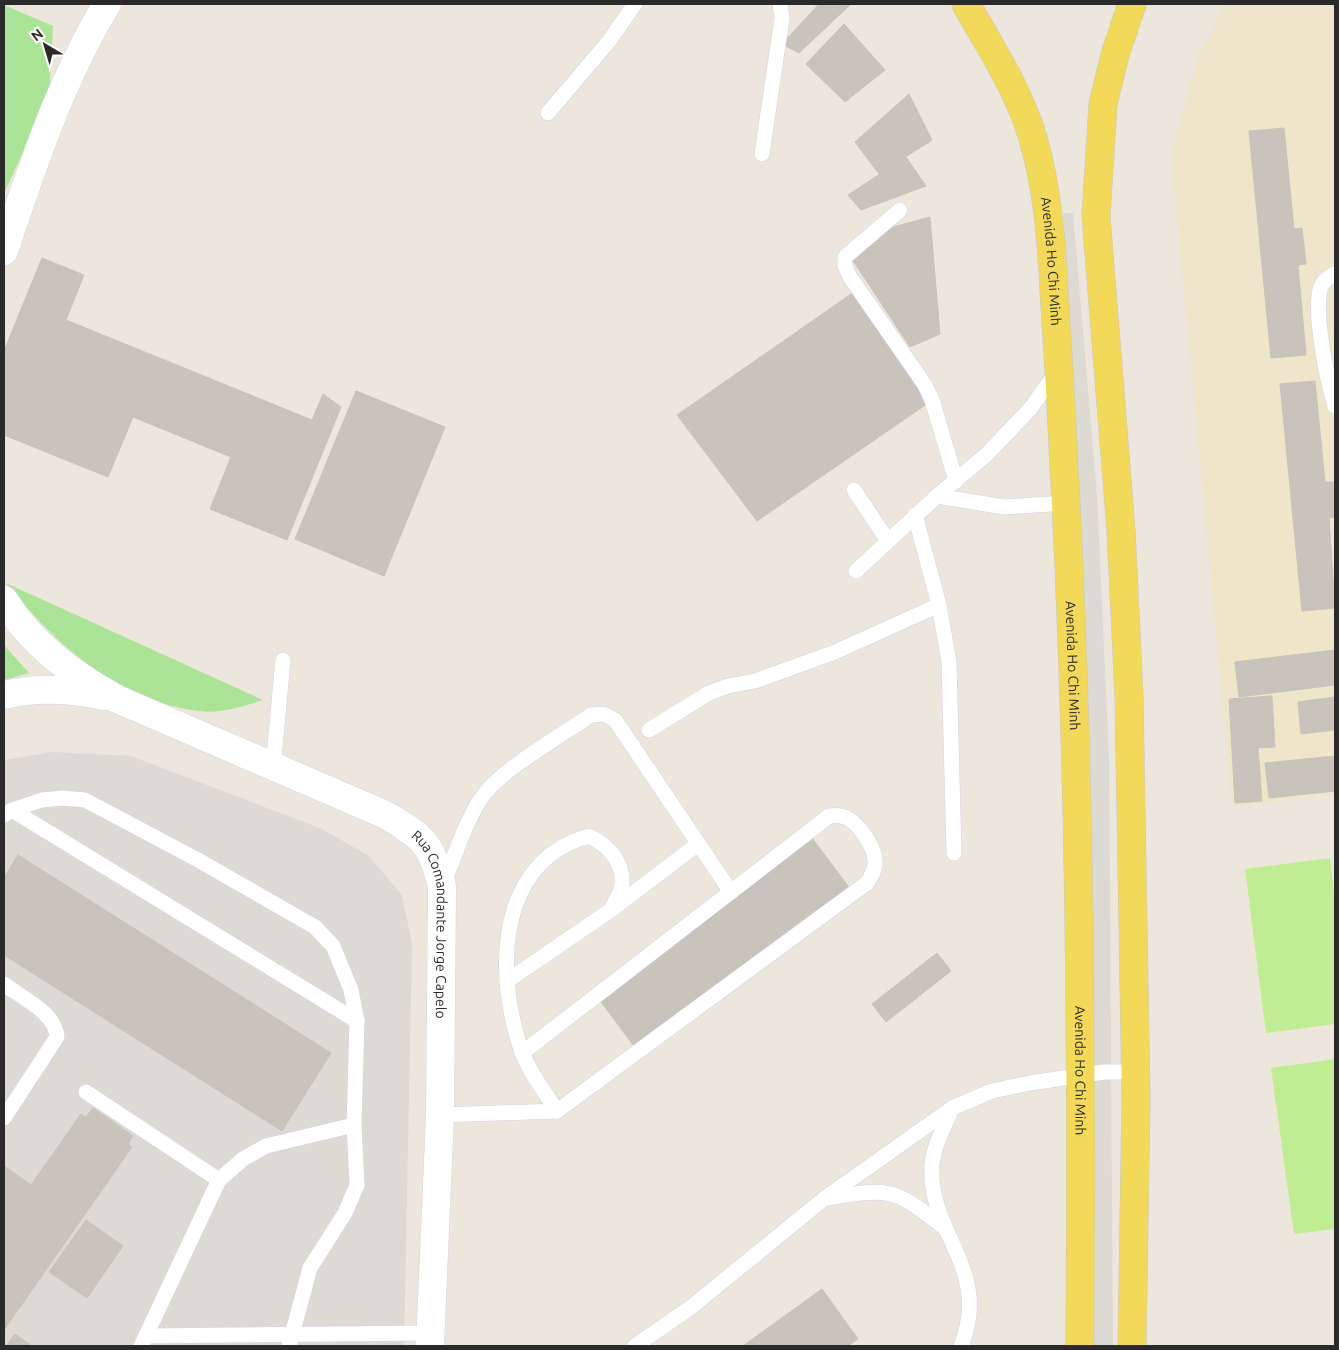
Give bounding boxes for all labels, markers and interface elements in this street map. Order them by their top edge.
north arrow [20,20,70,70]
text: N [28,25,46,44]
street label: Avenida Ho Chi Minh [1038,196,1064,326]
street label: Avenida Ho Chi Minh [1062,601,1083,731]
street label: Rua Comandante Jorge Capelo [409,827,450,1019]
street label: Avenida Ho Chi Minh [1072,1006,1089,1135]

